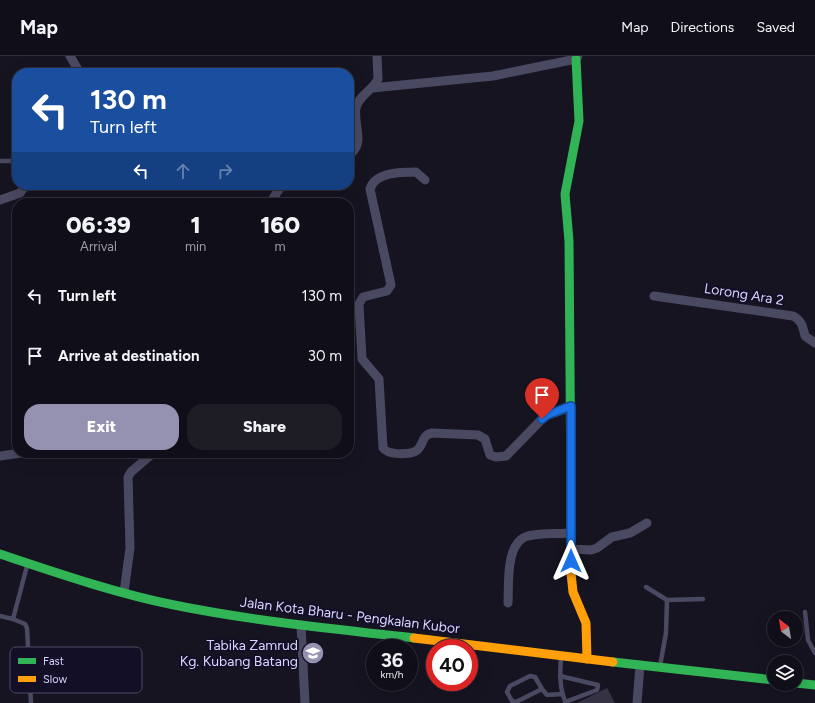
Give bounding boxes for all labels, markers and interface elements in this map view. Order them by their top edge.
text: Map [20,16,58,39]
text: Map [621,19,649,36]
text: Directions [671,19,734,36]
text: Saved [756,19,795,36]
text: 130 m [90,82,167,116]
icon: left [24,84,76,136]
text: Turn left [90,116,157,138]
icon: left [130,160,152,182]
icon: ahead [172,160,194,182]
icon: right [214,160,236,182]
text: 06:39 [66,210,131,239]
text: 1 [190,210,201,239]
text: 160 [260,210,300,239]
text: Arrival [80,239,117,254]
text: min [185,239,206,254]
text: m [275,239,286,254]
street label: Lorong Ara 2 [703,280,785,309]
icon: left [24,285,46,307]
text: Turn left [58,287,116,305]
text: 130 m [302,287,342,305]
icon: arrive [24,345,46,367]
text: Arrive at destination [58,347,199,365]
text: 30 m [308,347,342,365]
pin [525,378,559,419]
icon: arrive [531,384,553,406]
button: Exit [24,404,179,450]
button: Share [187,404,342,450]
position arrow [550,540,592,582]
street label: Jalan Kota Bharu - Pengkalan Kubor [239,594,461,637]
north arrow [767,611,803,647]
map controls [767,611,803,691]
place label: Tabika Zamrud Kg. Kubang Batang [180,637,298,670]
speed limit sign: 40 [426,639,478,691]
school or university icon: Tabika Zamrud Kg. Kubang Batang [300,640,326,666]
legend [10,647,142,693]
text: 36 [381,648,403,672]
text: Fast [43,655,64,668]
button: layers [767,655,803,691]
text: km/h [381,668,403,681]
text: Slow [43,673,67,686]

